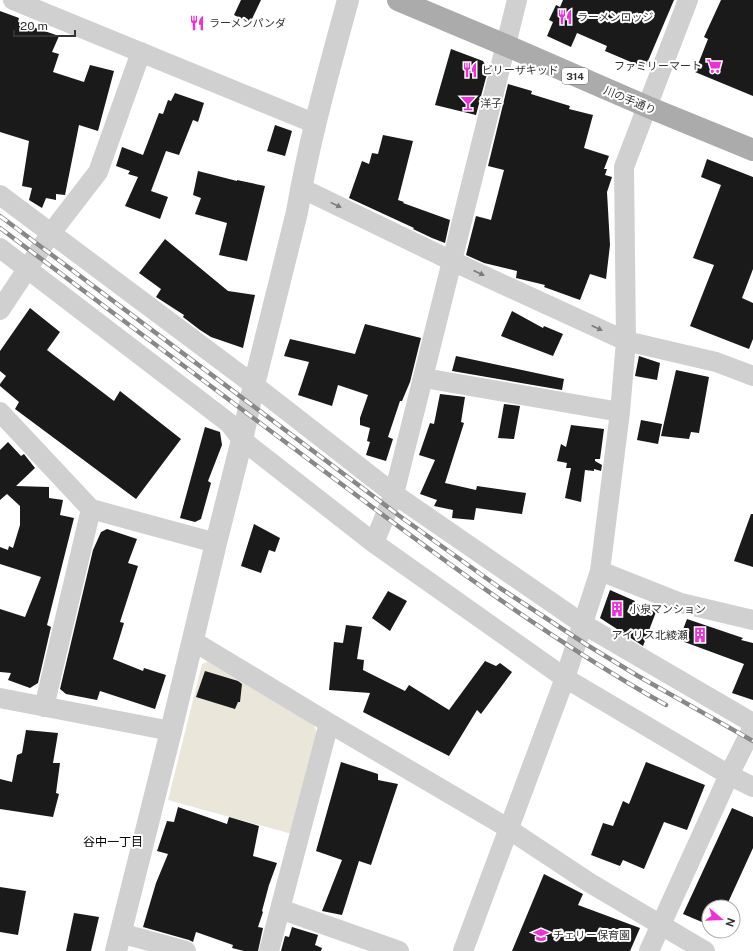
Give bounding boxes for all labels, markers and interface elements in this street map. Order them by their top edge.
restaurant icon: ラーメンロッジ [556,8,574,26]
place label: ラーメンロッジ [577,11,654,23]
scale bar [14,12,75,38]
restaurant icon: ラーメンパンダ [188,14,206,32]
place label: ラーメンパンダ [209,17,286,29]
text: 20 m [20,19,48,33]
supermarket icon: ファミリーマート [705,57,723,75]
place label: ファミリーマート [614,60,702,72]
restaurant icon: ビリーザキッド [461,61,479,79]
place label: ビリーザキッド [482,64,559,76]
road number: 314 [562,68,588,84]
street label: 川の手通り [602,84,658,116]
bar icon: 洋子 [459,94,477,112]
place label: 洋子 [480,97,502,109]
one-way arrow [330,202,342,208]
one-way arrow [473,270,484,276]
one-way arrow [591,325,602,331]
building icon: 小泉マンション [608,600,626,618]
place label: 小泉マンション [629,603,706,615]
building icon: アイリス北綾瀬 [691,626,709,644]
place label: アイリス北綾瀬 [612,629,688,641]
district label: 谷中一丁目 [83,835,143,849]
north arrow [701,899,741,939]
text: N [723,916,738,928]
school or university icon: チェリー保育園 [532,926,550,944]
place label: チェリー保育園 [553,929,630,941]

